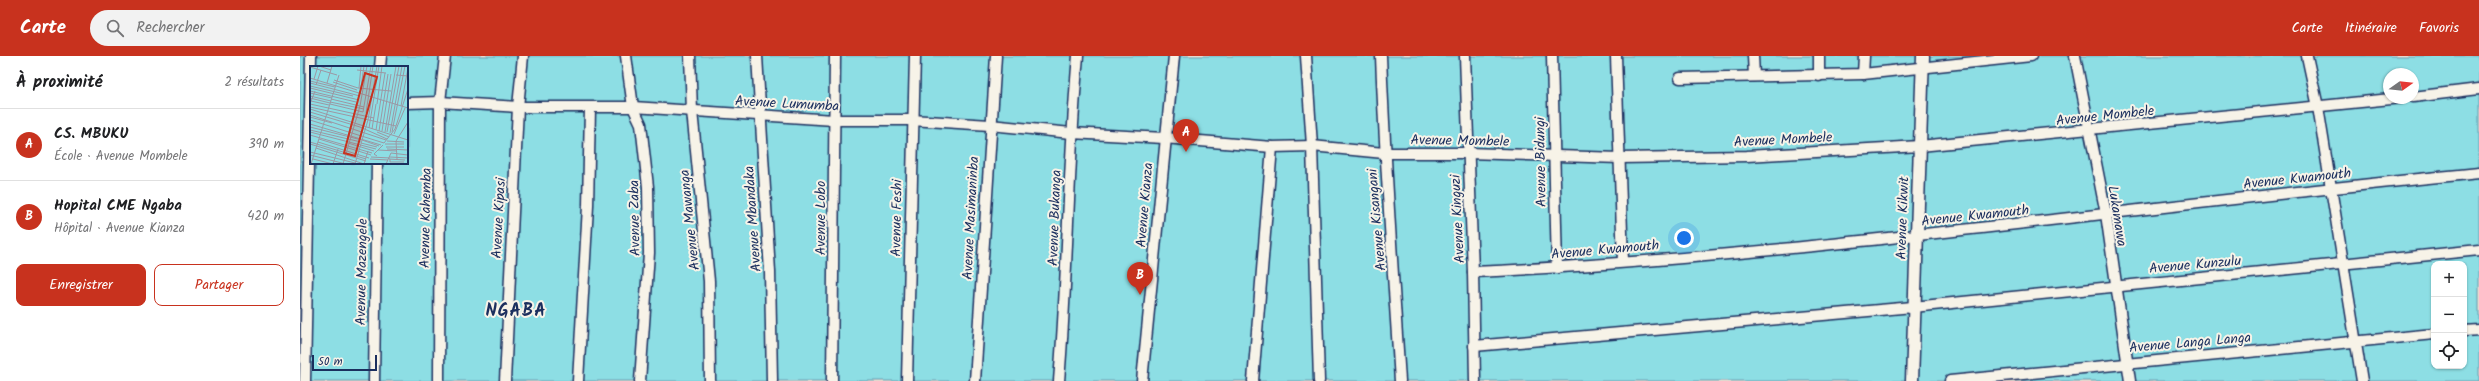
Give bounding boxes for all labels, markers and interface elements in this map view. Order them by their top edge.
search box [90,10,370,46]
text: Carte [20,13,66,43]
text: Rechercher [136,16,205,40]
icon: search [104,17,126,39]
text: Carte [2291,17,2323,39]
text: Itinéraire [2345,17,2397,39]
text: Favoris [2419,17,2459,39]
inset map [310,66,408,164]
north arrow [2383,68,2419,104]
text: À proximité [16,69,103,96]
text: 2 résultats [225,72,284,93]
street label: Avenue Lumumba [734,90,840,118]
street label: Avenue Mombele [2055,100,2156,132]
street label: Avenue Bidungi [1529,116,1553,207]
pin: A [1173,119,1199,152]
text: CS. MBUKU [54,122,128,146]
street label: Avenue Mombele [1733,126,1834,154]
street label: Avenue Mombele [1410,129,1510,153]
text: A [25,134,33,155]
text: 390 m [248,134,284,155]
text: École · Avenue Mombele [54,146,188,167]
street label: Avenue Masimaninba [957,156,985,280]
street label: Avenue Kianza [1130,162,1160,248]
street label: Avenue Kwamouth [2242,162,2352,196]
street label: Avenue Mbandaka [738,165,768,273]
street label: Avenue Kisangani [1362,167,1392,272]
street label: Avenue Kahemba [414,168,438,268]
street label: Avenue Mawanga [674,168,706,271]
street label: Avenue Bukanga [1042,170,1068,267]
street label: Avenue Kinguzi [1445,173,1471,264]
street label: Avenue Kipasi [486,176,512,259]
street label: Avenue Kikwit [1891,176,1915,260]
street label: Avenue Feshi [885,179,909,257]
street label: Avenue Zaba [623,180,647,256]
street label: Avenue Lobo [810,181,832,255]
street label: Lukamawa [2101,184,2133,248]
text: Hopital CME Ngaba [54,194,182,218]
street label: Avenue Kwamouth [1920,199,2030,233]
text: B [25,206,33,227]
text: 420 m [247,206,284,227]
text: Hôpital · Avenue Kianza [54,218,185,239]
street label: Avenue Mazengele [350,218,374,326]
your location [1674,228,1694,248]
street label: Avenue Kwamouth [1550,234,1660,266]
street label: Avenue Kunzulu [2148,250,2242,280]
map controls [2431,261,2467,369]
button: + [2431,261,2467,297]
pin: B [1127,262,1153,295]
button: Enregistrer [16,264,146,306]
button: Partager [154,264,284,306]
district label: NGABA [485,297,547,326]
button: − [2431,297,2467,333]
street label: Avenue Langa Langa [2128,327,2252,359]
button: locate [2431,333,2467,369]
scale bar [312,353,377,372]
text: 50 m [318,353,343,371]

